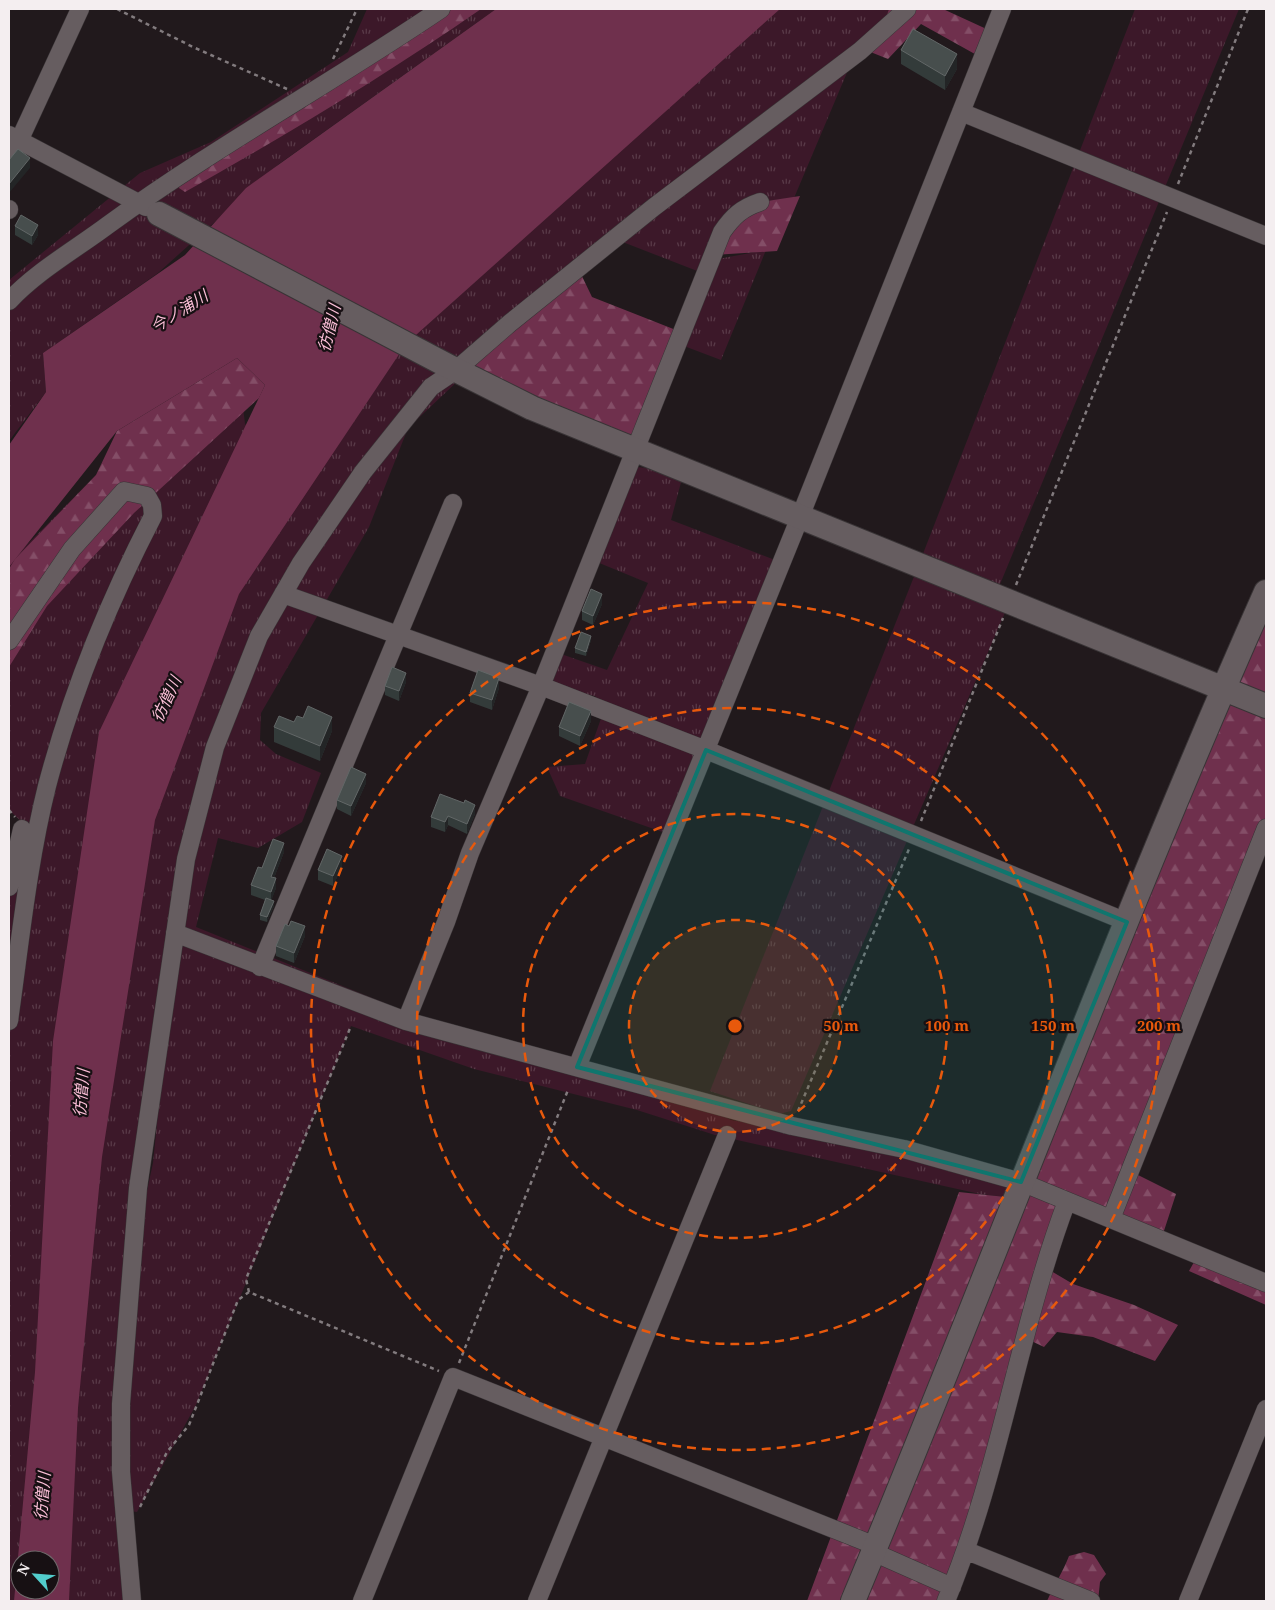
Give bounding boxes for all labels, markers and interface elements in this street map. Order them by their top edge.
water label: 今ノ浦川 [146,284,214,337]
water label: 彷僧川 [313,300,346,354]
water label: 彷僧川 [146,671,187,725]
text: 50 m [823,1015,859,1035]
text: 100 m [925,1015,969,1035]
text: 150 m [1031,1015,1075,1035]
text: 200 m [1137,1015,1181,1035]
centre of rings [726,1017,744,1035]
water label: 彷僧川 [68,1066,94,1118]
water label: 彷僧川 [29,1469,55,1521]
north arrow [10,1550,60,1600]
text: N [12,1560,34,1578]

